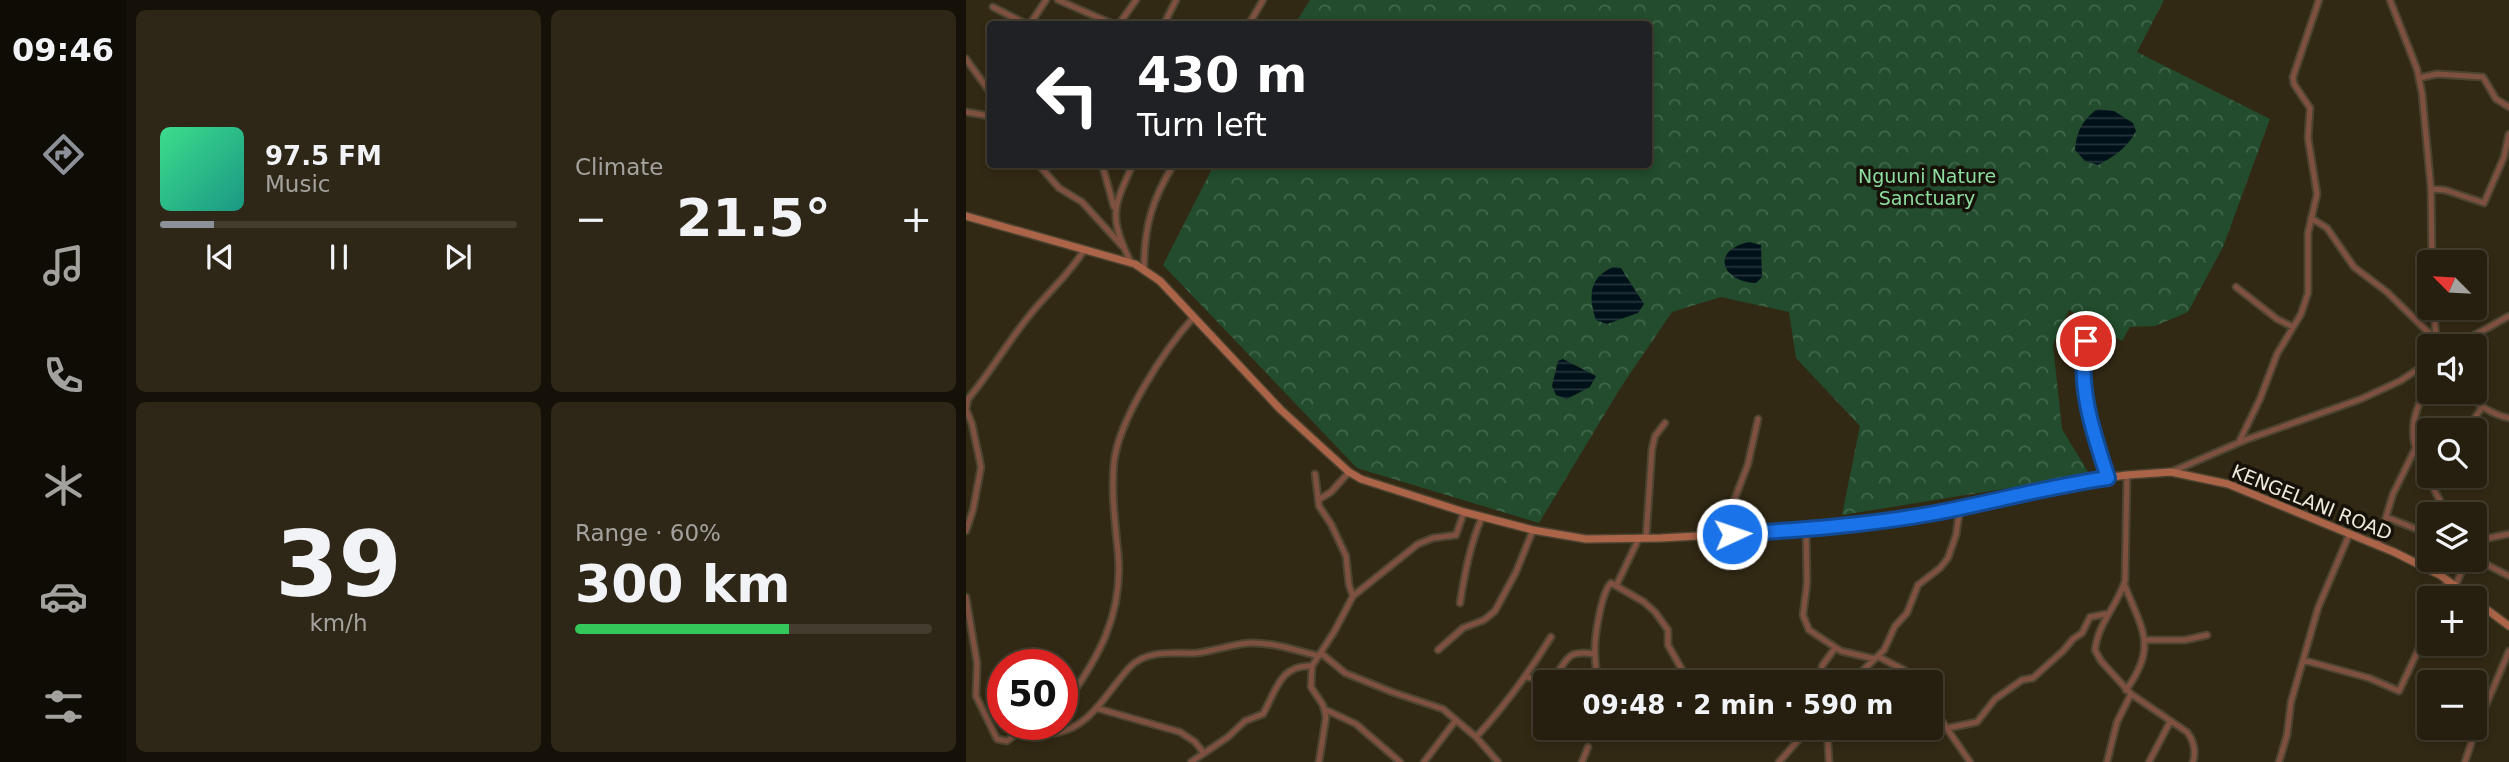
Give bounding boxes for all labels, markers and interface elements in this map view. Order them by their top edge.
text: 09:46 [12,31,114,69]
text: 430 m [1137,47,1307,104]
icon: left [1022,49,1113,140]
text: Turn left [1137,106,1267,144]
icon: directions [39,130,88,179]
text: 97.5 FM [265,141,382,171]
text: Climate [575,154,664,180]
park label: Nguuni Nature Sanctuary [1858,165,1996,209]
text: Music [265,171,330,197]
text: 21.5° [676,188,831,248]
text: − [575,197,607,241]
text: + [900,197,932,241]
icon: previous [201,238,239,276]
icon: pause [320,238,358,276]
icon: next [439,238,477,276]
icon: music [39,241,88,290]
north arrow [2417,250,2487,320]
map controls [2417,250,2487,740]
pin [2056,311,2116,371]
icon: arrive [2067,322,2105,360]
button: sound [2417,334,2487,404]
icon: phone [39,351,88,400]
button: search [2417,418,2487,488]
street label: KENGELANI ROAD [2229,460,2395,544]
icon: climate [39,461,88,510]
position arrow [1695,497,1769,571]
button: layers [2417,502,2487,572]
text: 39 [275,512,402,617]
text: Range · 60% [575,520,721,546]
text: 300 km [575,554,790,614]
icon: car [39,572,88,621]
button: + [2417,586,2487,656]
text: km/h [309,610,368,636]
speed limit sign: 50 [987,649,1078,740]
button: − [2417,670,2487,740]
icon: filters [39,682,88,731]
text: 09:48 · 2 min · 590 m [1583,690,1893,720]

